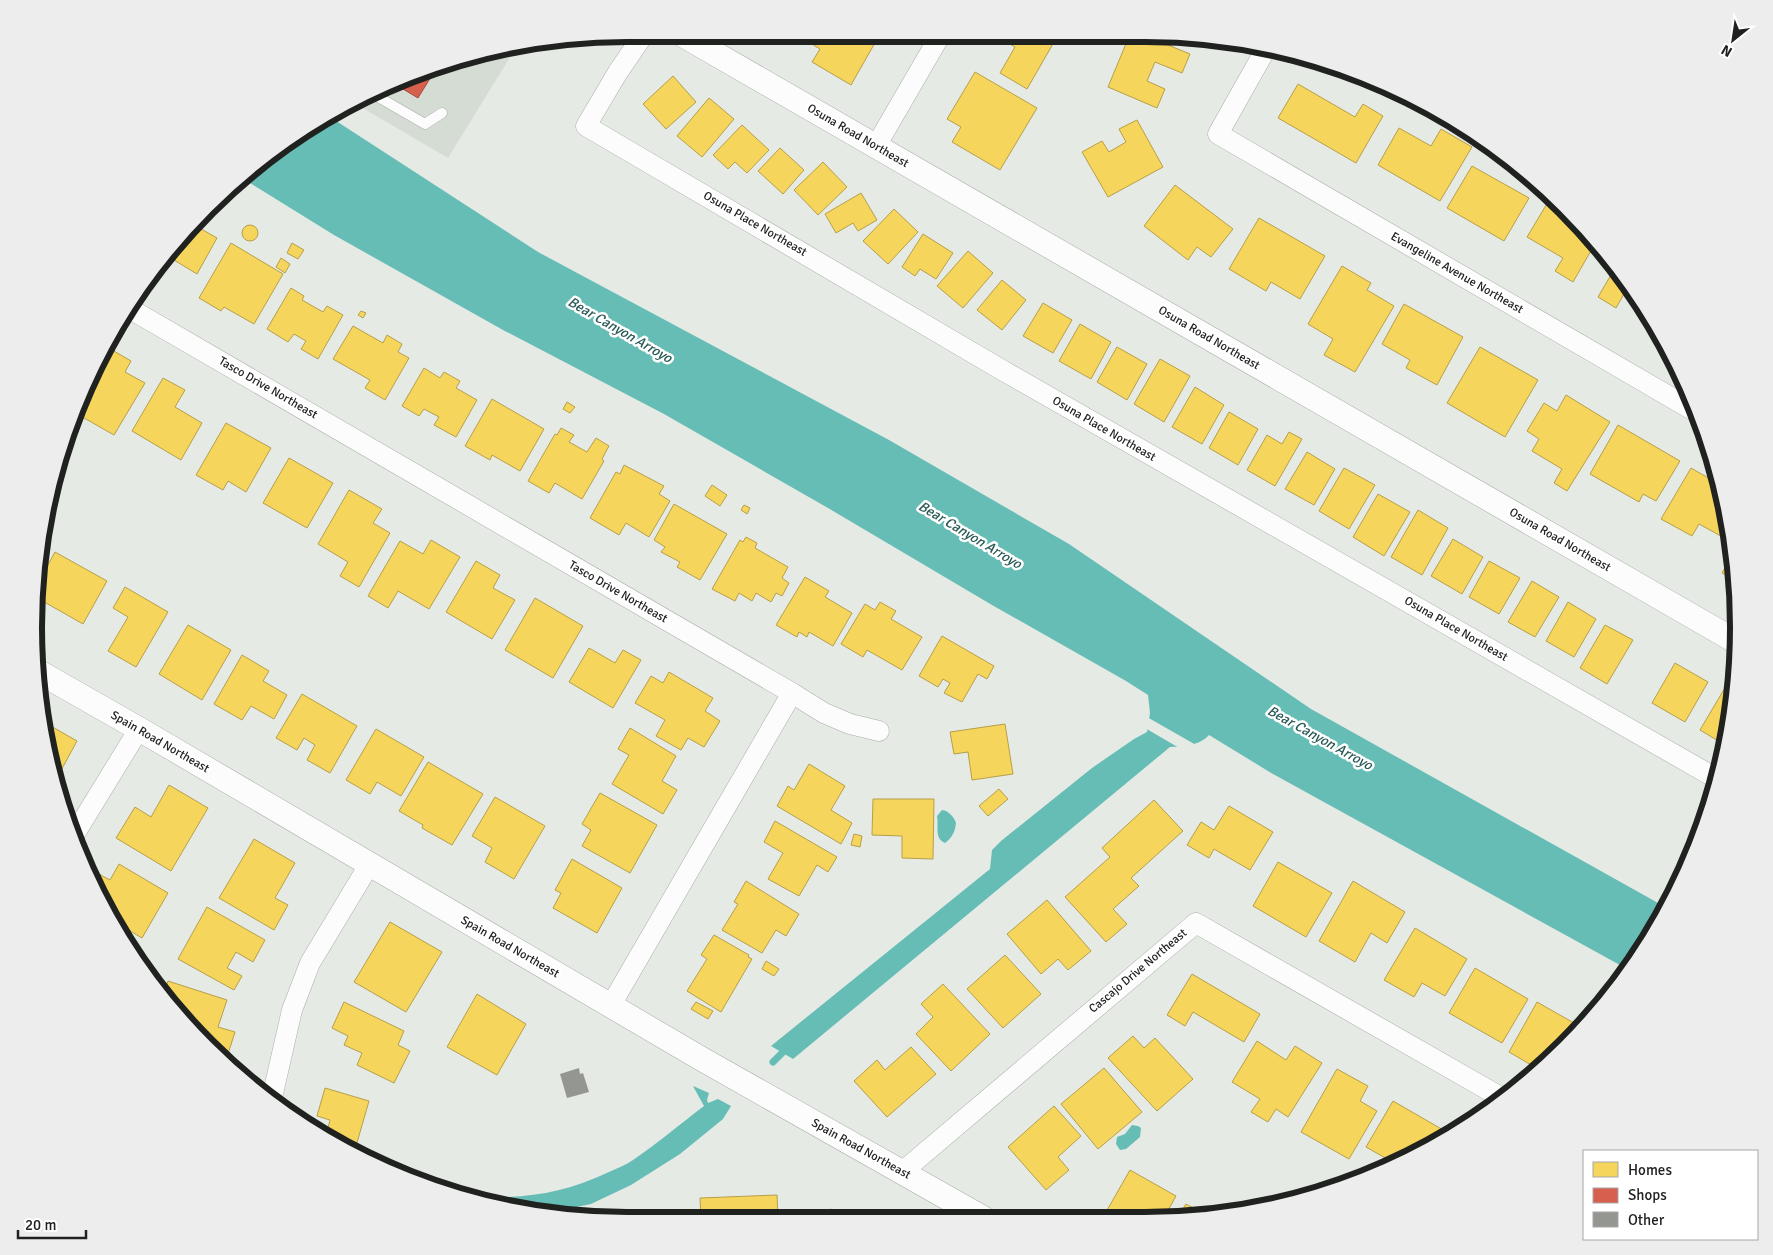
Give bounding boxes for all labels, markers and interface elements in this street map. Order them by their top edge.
north arrow [1708,15,1758,65]
text: N [1718,41,1735,61]
street label: Osuna Road Northeast [805,101,911,171]
street label: Osuna Place Northeast [701,188,809,260]
street label: Evangeline Avenue Northeast [1388,229,1526,317]
water label: Bear Canyon Arroyo [565,293,676,367]
street label: Osuna Road Northeast [1156,303,1262,373]
street label: Tasco Drive Northeast [216,354,320,422]
street label: Osuna Place Northeast [1050,393,1158,465]
water label: Bear Canyon Arroyo [915,497,1025,573]
street label: Osuna Road Northeast [1507,505,1613,575]
street label: Tasco Drive Northeast [566,558,670,626]
street label: Osuna Place Northeast [1402,593,1510,665]
water label: Bear Canyon Arroyo [1265,702,1376,774]
street label: Spain Road Northeast [108,708,212,776]
street label: Spain Road Northeast [458,913,562,981]
street label: Cascajo Drive Northeast [1086,926,1190,1016]
street label: Spain Road Northeast [809,1115,913,1183]
legend [1583,1150,1758,1240]
text: Homes [1628,1161,1672,1179]
text: Shops [1628,1186,1667,1204]
scale bar [18,1208,85,1240]
text: Other [1628,1211,1665,1229]
text: 20 m [25,1216,56,1234]

